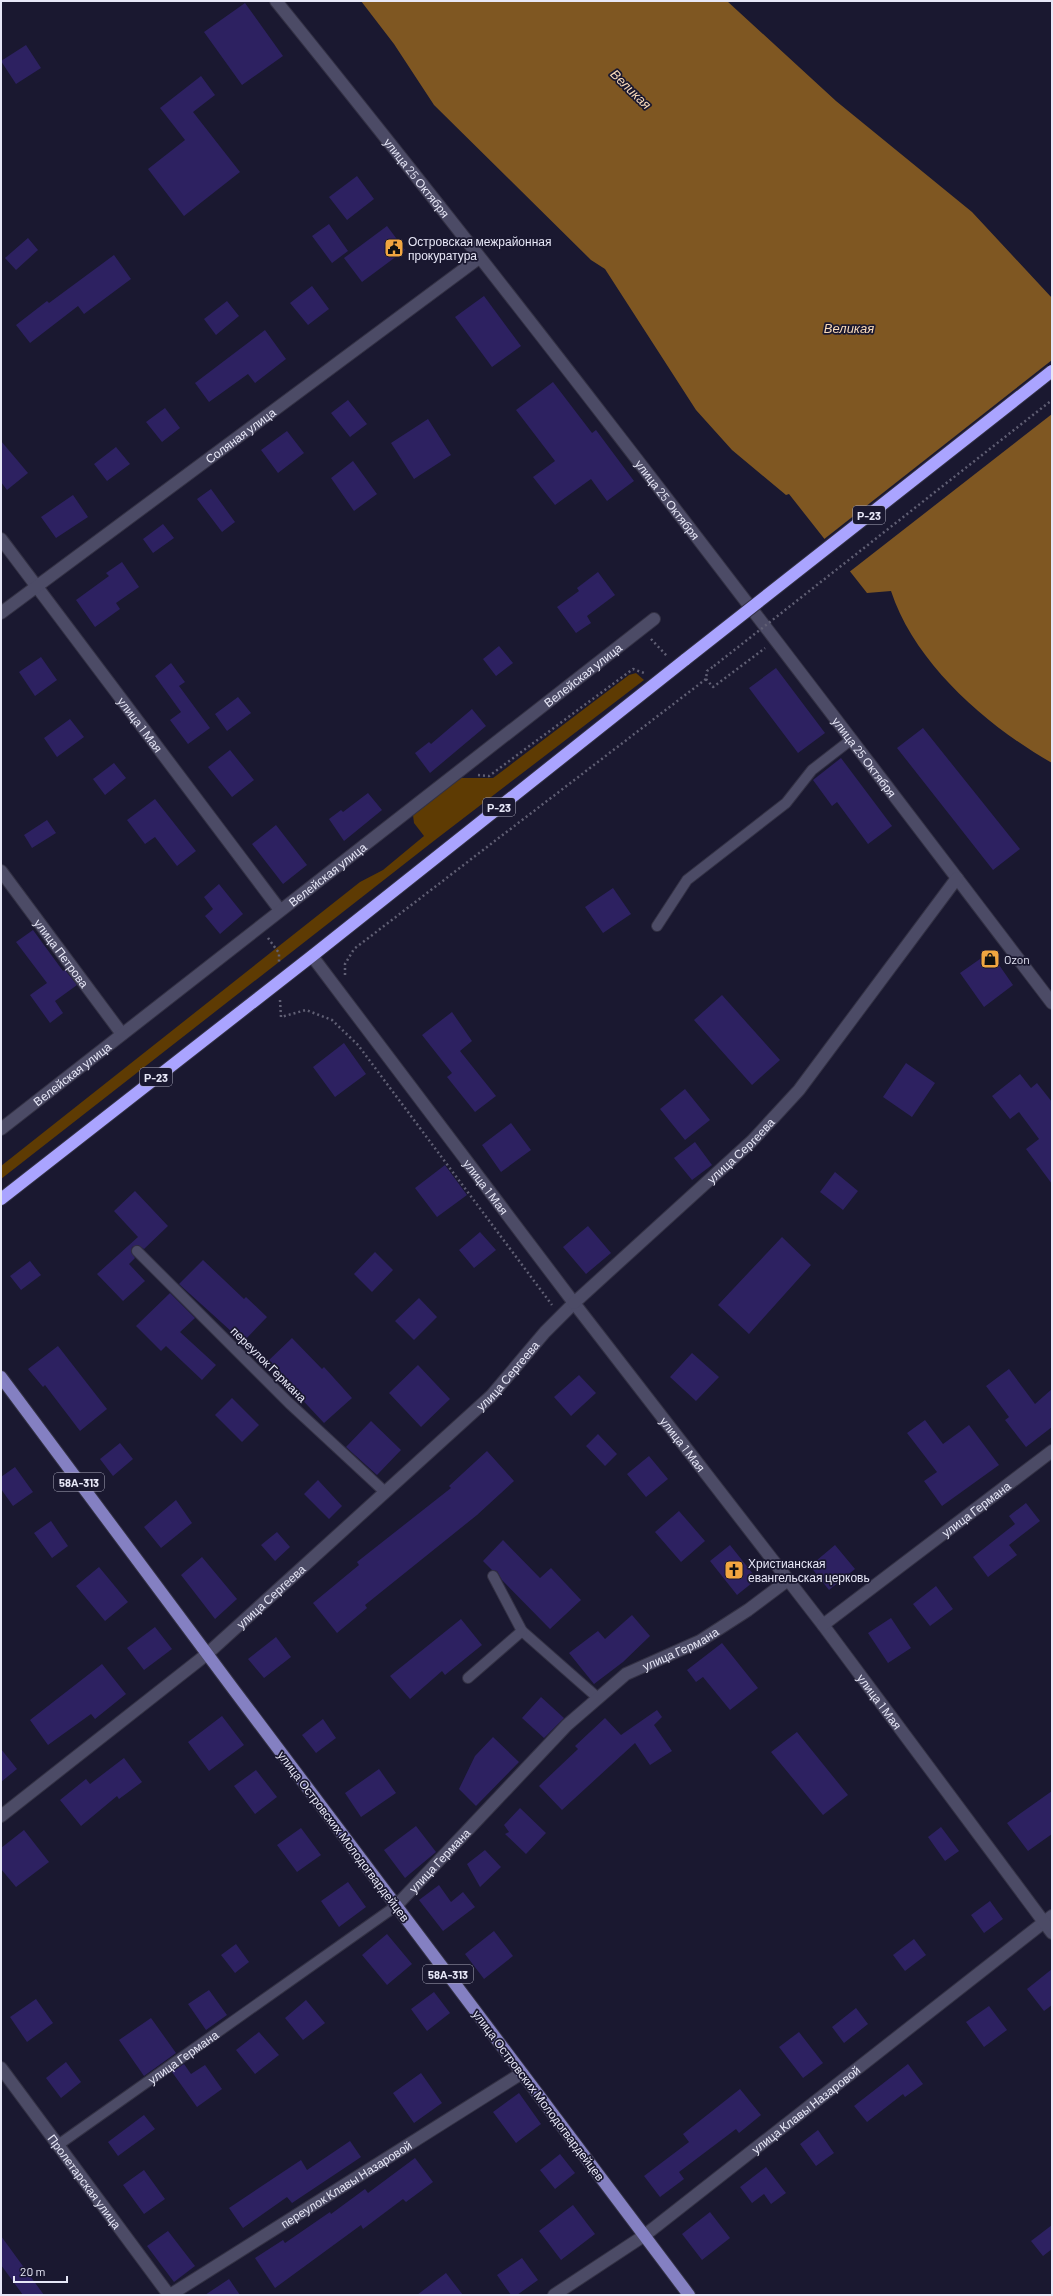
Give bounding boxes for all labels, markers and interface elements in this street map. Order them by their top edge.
water label: Великая [607,66,655,112]
street label: улица 25 Октября [381,135,453,220]
place label: Островская межрайонная прокуратура [408,234,551,263]
public building icon: Островская межрайонная прокуратура [383,237,405,259]
water label: Великая [824,320,874,336]
street label: Соляная улица [202,405,278,466]
street label: улица 25 Октября [632,457,703,542]
road number: Р-23 [853,506,885,524]
street label: Велейская улица [541,640,625,709]
street label: улица 1 Мая [114,694,166,755]
street label: улица 25 Октября [829,714,900,800]
road number: Р-23 [483,798,515,816]
street label: Велейская улица [286,839,369,909]
street label: улица Петрова [31,916,92,990]
shop icon: Ozon [979,948,1001,970]
place label: Ozon [1004,952,1030,966]
street label: Велейская улица [30,1039,114,1108]
road number: Р-23 [140,1068,172,1086]
street label: улица Сергеева [704,1114,777,1186]
street label: улица 1 Мая [460,1156,511,1217]
street label: переулок Германа [228,1323,310,1406]
street label: улица Сергеева [473,1338,542,1414]
street label: улица 1 Мая [657,1414,709,1474]
road number: 58А-313 [54,1473,104,1491]
street label: улица Германа [939,1478,1013,1540]
place label: Христианская евангельская церковь [748,1556,870,1585]
church icon: Христианская евангельская церковь [723,1559,745,1581]
street label: улица Сергеева [233,1561,308,1632]
street label: улица Германа [640,1624,721,1674]
street label: улица 1 Мая [854,1671,905,1732]
street label: улица Островских Молодогвардейцев [274,1748,413,1925]
street label: улица Германа [406,1825,473,1896]
road number: 58А-313 [423,1965,473,1983]
street label: улица Островских Молодогвардейцев [469,2007,608,2184]
street label: улица Германа [145,2027,221,2087]
street label: улица Клавы Назаровой [749,2062,863,2157]
street label: Пролетарская улица [45,2131,125,2232]
street label: переулок Клавы Назаровой [278,2138,414,2231]
scale bar [14,2258,67,2284]
text: 20 m [20,2264,46,2278]

